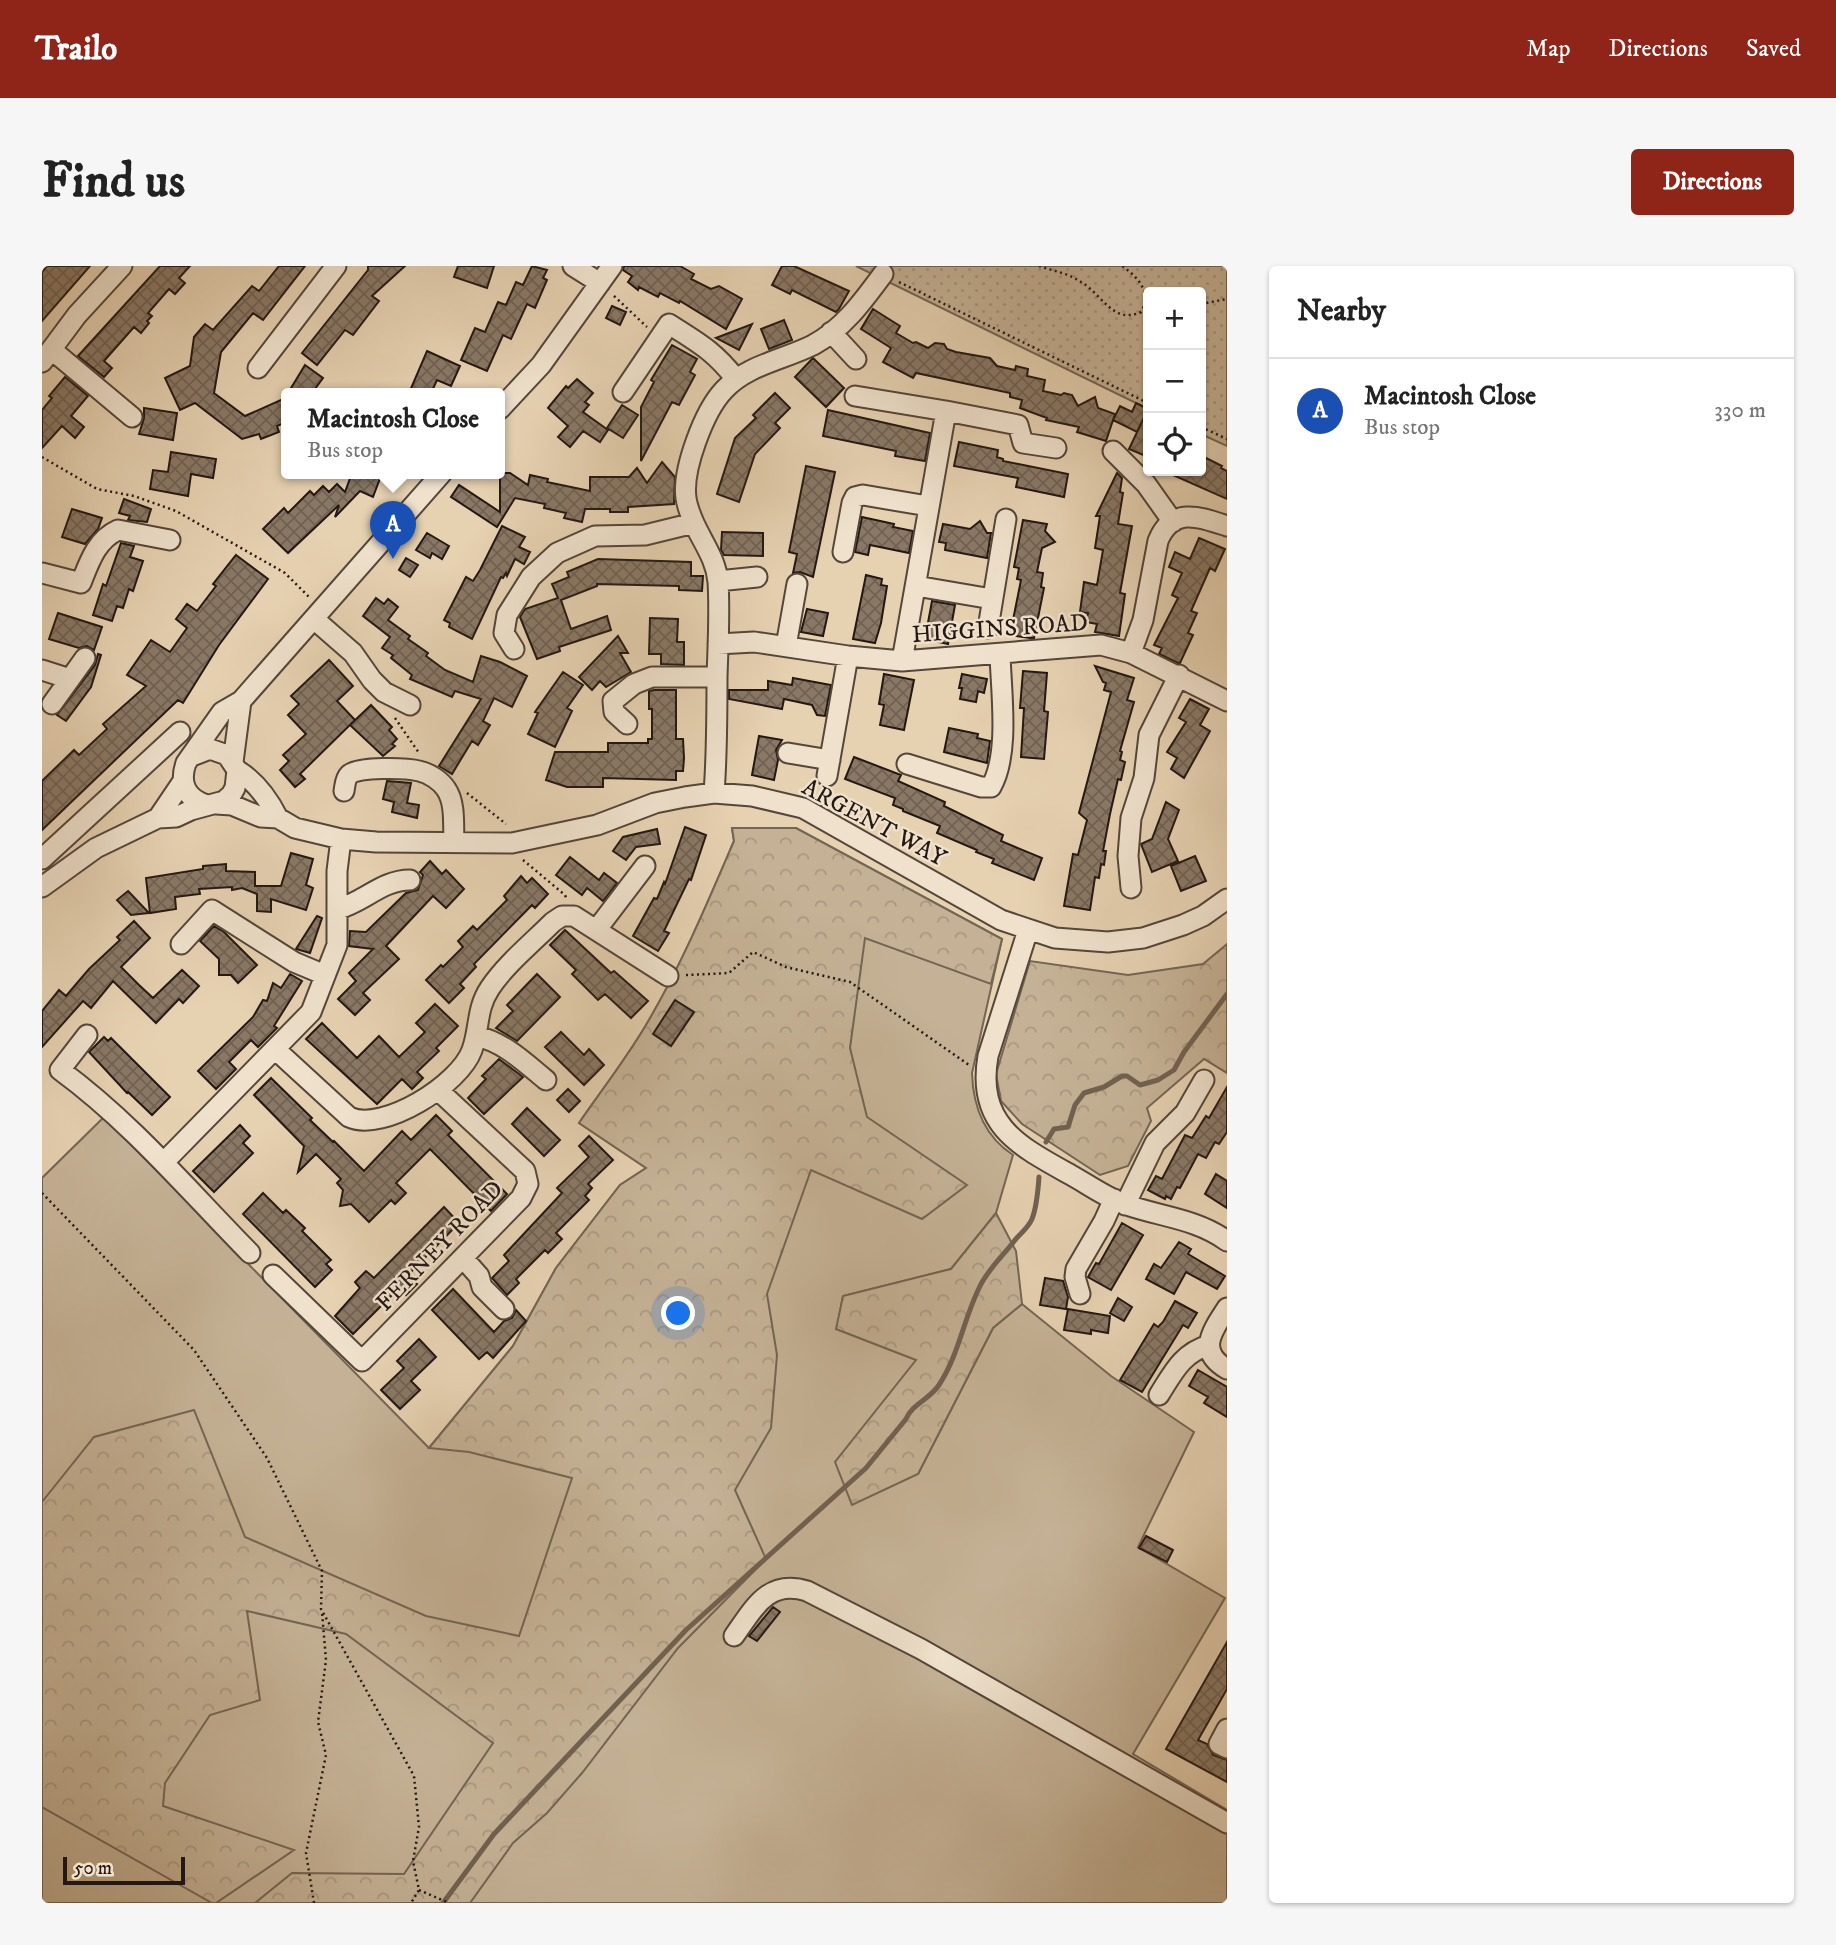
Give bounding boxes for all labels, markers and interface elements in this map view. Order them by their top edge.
text: Trailo [35,29,117,70]
text: Map [1526,34,1571,64]
text: Directions [1609,34,1708,64]
text: Saved [1746,34,1801,64]
button: Directions [1631,149,1794,215]
text: Find us [42,151,185,213]
map controls [1143,287,1206,476]
button: + [1143,287,1206,350]
text: Nearby [1297,293,1386,330]
button: − [1143,350,1206,413]
text: Macintosh Close [1364,380,1536,413]
popup [281,388,505,479]
text: A [1313,396,1327,425]
text: 330 m [1714,396,1766,425]
text: Macintosh Close [307,403,479,436]
button: locate [1143,413,1206,476]
text: Bus stop [1364,413,1440,442]
text: Bus stop [307,436,383,465]
pin: A [370,501,416,559]
street label: HIGGINS ROAD [911,608,1089,650]
street label: ARGENT WAY [797,772,952,874]
street label: FERNEY ROAD [370,1174,510,1318]
your location [661,1296,695,1330]
scale bar [63,1854,186,1886]
text: 50 m [74,1857,112,1880]

